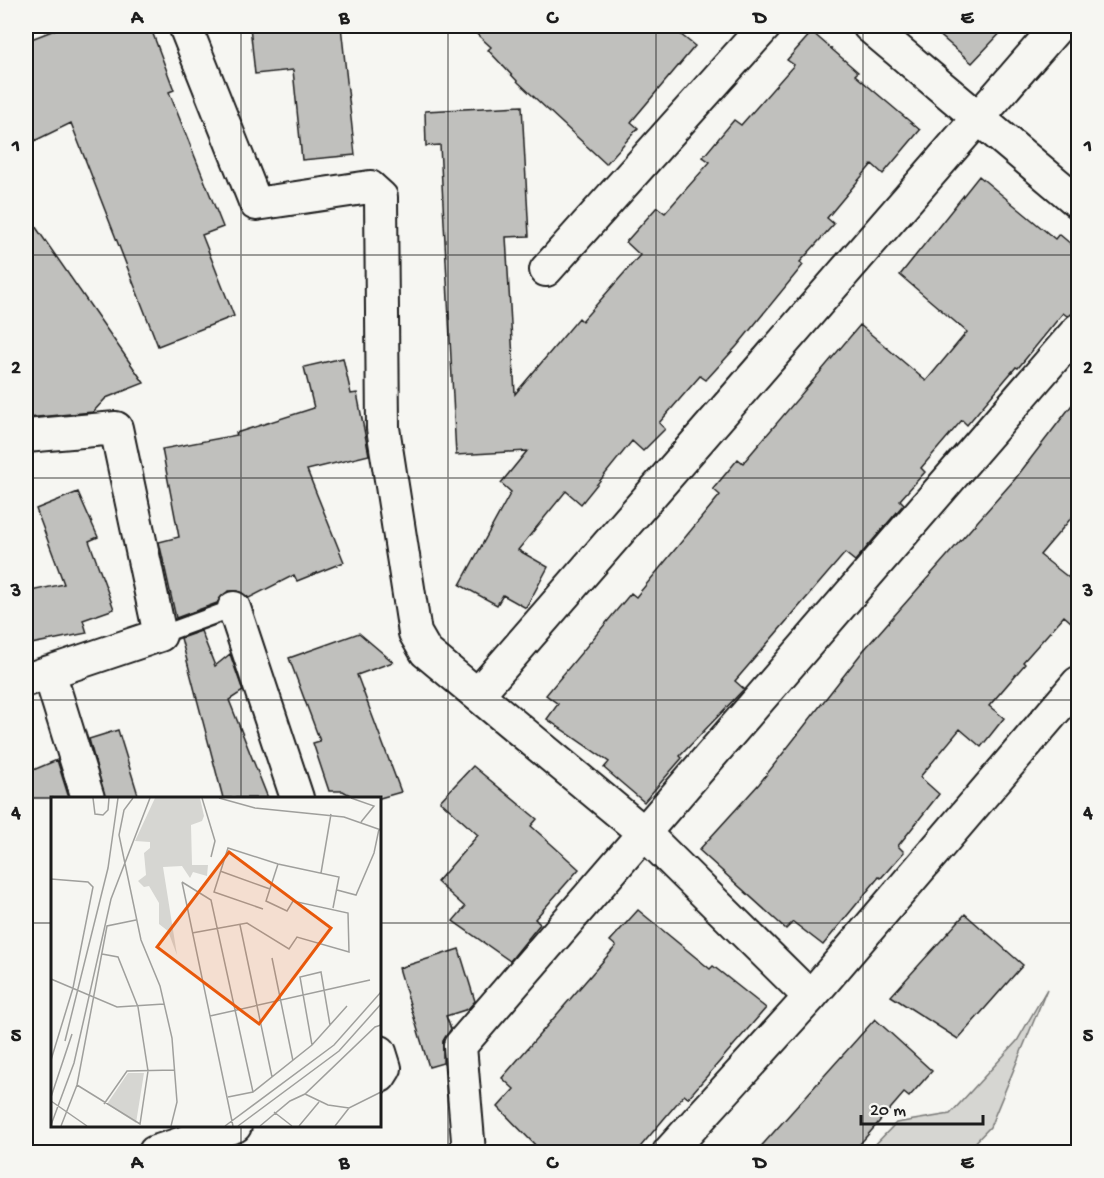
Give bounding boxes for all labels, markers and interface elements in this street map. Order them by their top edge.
text: A [130,8,145,31]
text: B [338,8,350,31]
text: C [546,8,560,31]
text: D [751,8,767,31]
text: E [961,8,975,31]
text: 1 [11,136,20,159]
text: 1 [1083,136,1092,159]
text: 2 [11,358,21,381]
text: 2 [1083,358,1093,381]
text: 3 [10,581,21,604]
text: 3 [1082,581,1093,604]
inset map [51,797,381,1127]
text: 4 [10,803,21,826]
text: 4 [1082,803,1093,826]
text: 5 [11,1026,22,1049]
text: 5 [1083,1026,1094,1049]
scale bar [861,1088,982,1126]
text: 20 m [870,1101,906,1122]
text: A [130,1153,145,1176]
text: B [338,1153,350,1176]
text: C [546,1153,560,1176]
text: D [751,1153,767,1176]
text: E [961,1153,975,1176]

